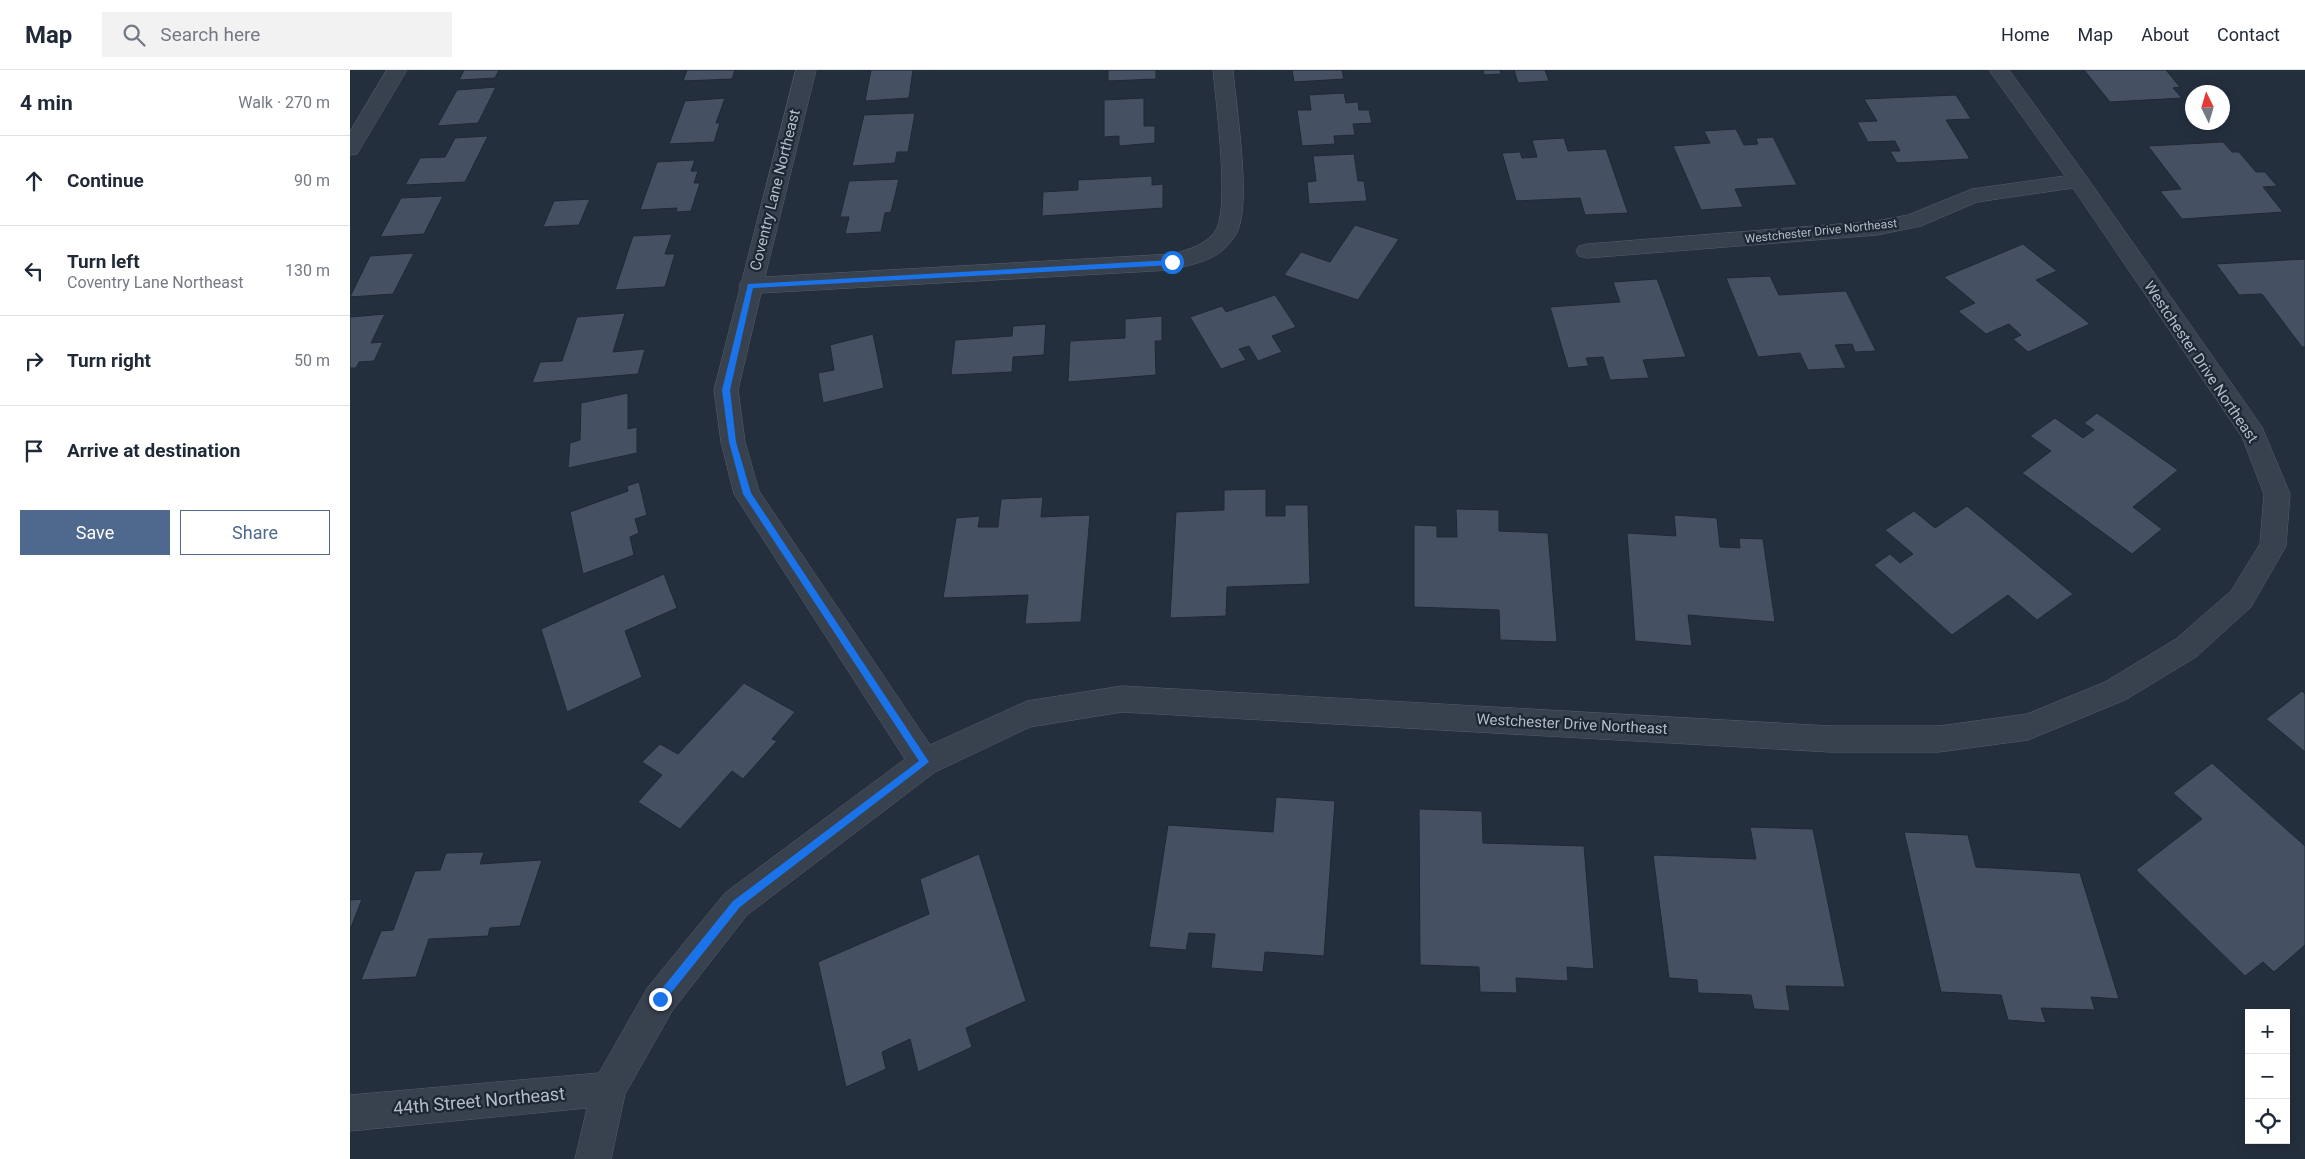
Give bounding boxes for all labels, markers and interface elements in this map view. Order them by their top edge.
search box [102,12,452,57]
text: Map [25,21,72,49]
icon: search [120,21,148,49]
text: Search here [160,23,260,46]
text: Home [2001,24,2050,45]
text: Map [2078,24,2113,45]
text: About [2141,24,2189,45]
text: Contact [2217,24,2280,45]
north arrow [2185,85,2230,130]
text: 4 min [20,91,73,115]
text: Walk · 270 m [238,93,330,112]
street label: Coventry Lane Northeast [746,107,804,272]
icon: ahead [20,167,48,195]
text: Continue [67,169,144,192]
text: 90 m [294,171,330,190]
street label: Westchester Drive Northeast [1744,216,1898,246]
text: Turn left [67,250,140,273]
route start [1161,251,1184,274]
icon: left [20,257,48,285]
text: 130 m [285,261,330,280]
text: Coventry Lane Northeast [67,273,243,292]
street label: Westchester Drive Northeast [2140,278,2262,446]
icon: right [20,347,48,375]
text: Turn right [67,349,151,372]
text: 50 m [294,351,330,370]
icon: arrive [20,437,48,465]
text: Arrive at destination [67,439,240,462]
button: Save [20,510,170,555]
button: Share [180,510,330,555]
street label: Westchester Drive Northeast [1476,710,1668,738]
route end [649,988,672,1011]
map controls [2245,1009,2290,1144]
button: + [2245,1009,2290,1054]
button: − [2245,1054,2290,1099]
street label: 44th Street Northeast [392,1083,566,1118]
button: locate [2245,1099,2290,1144]

